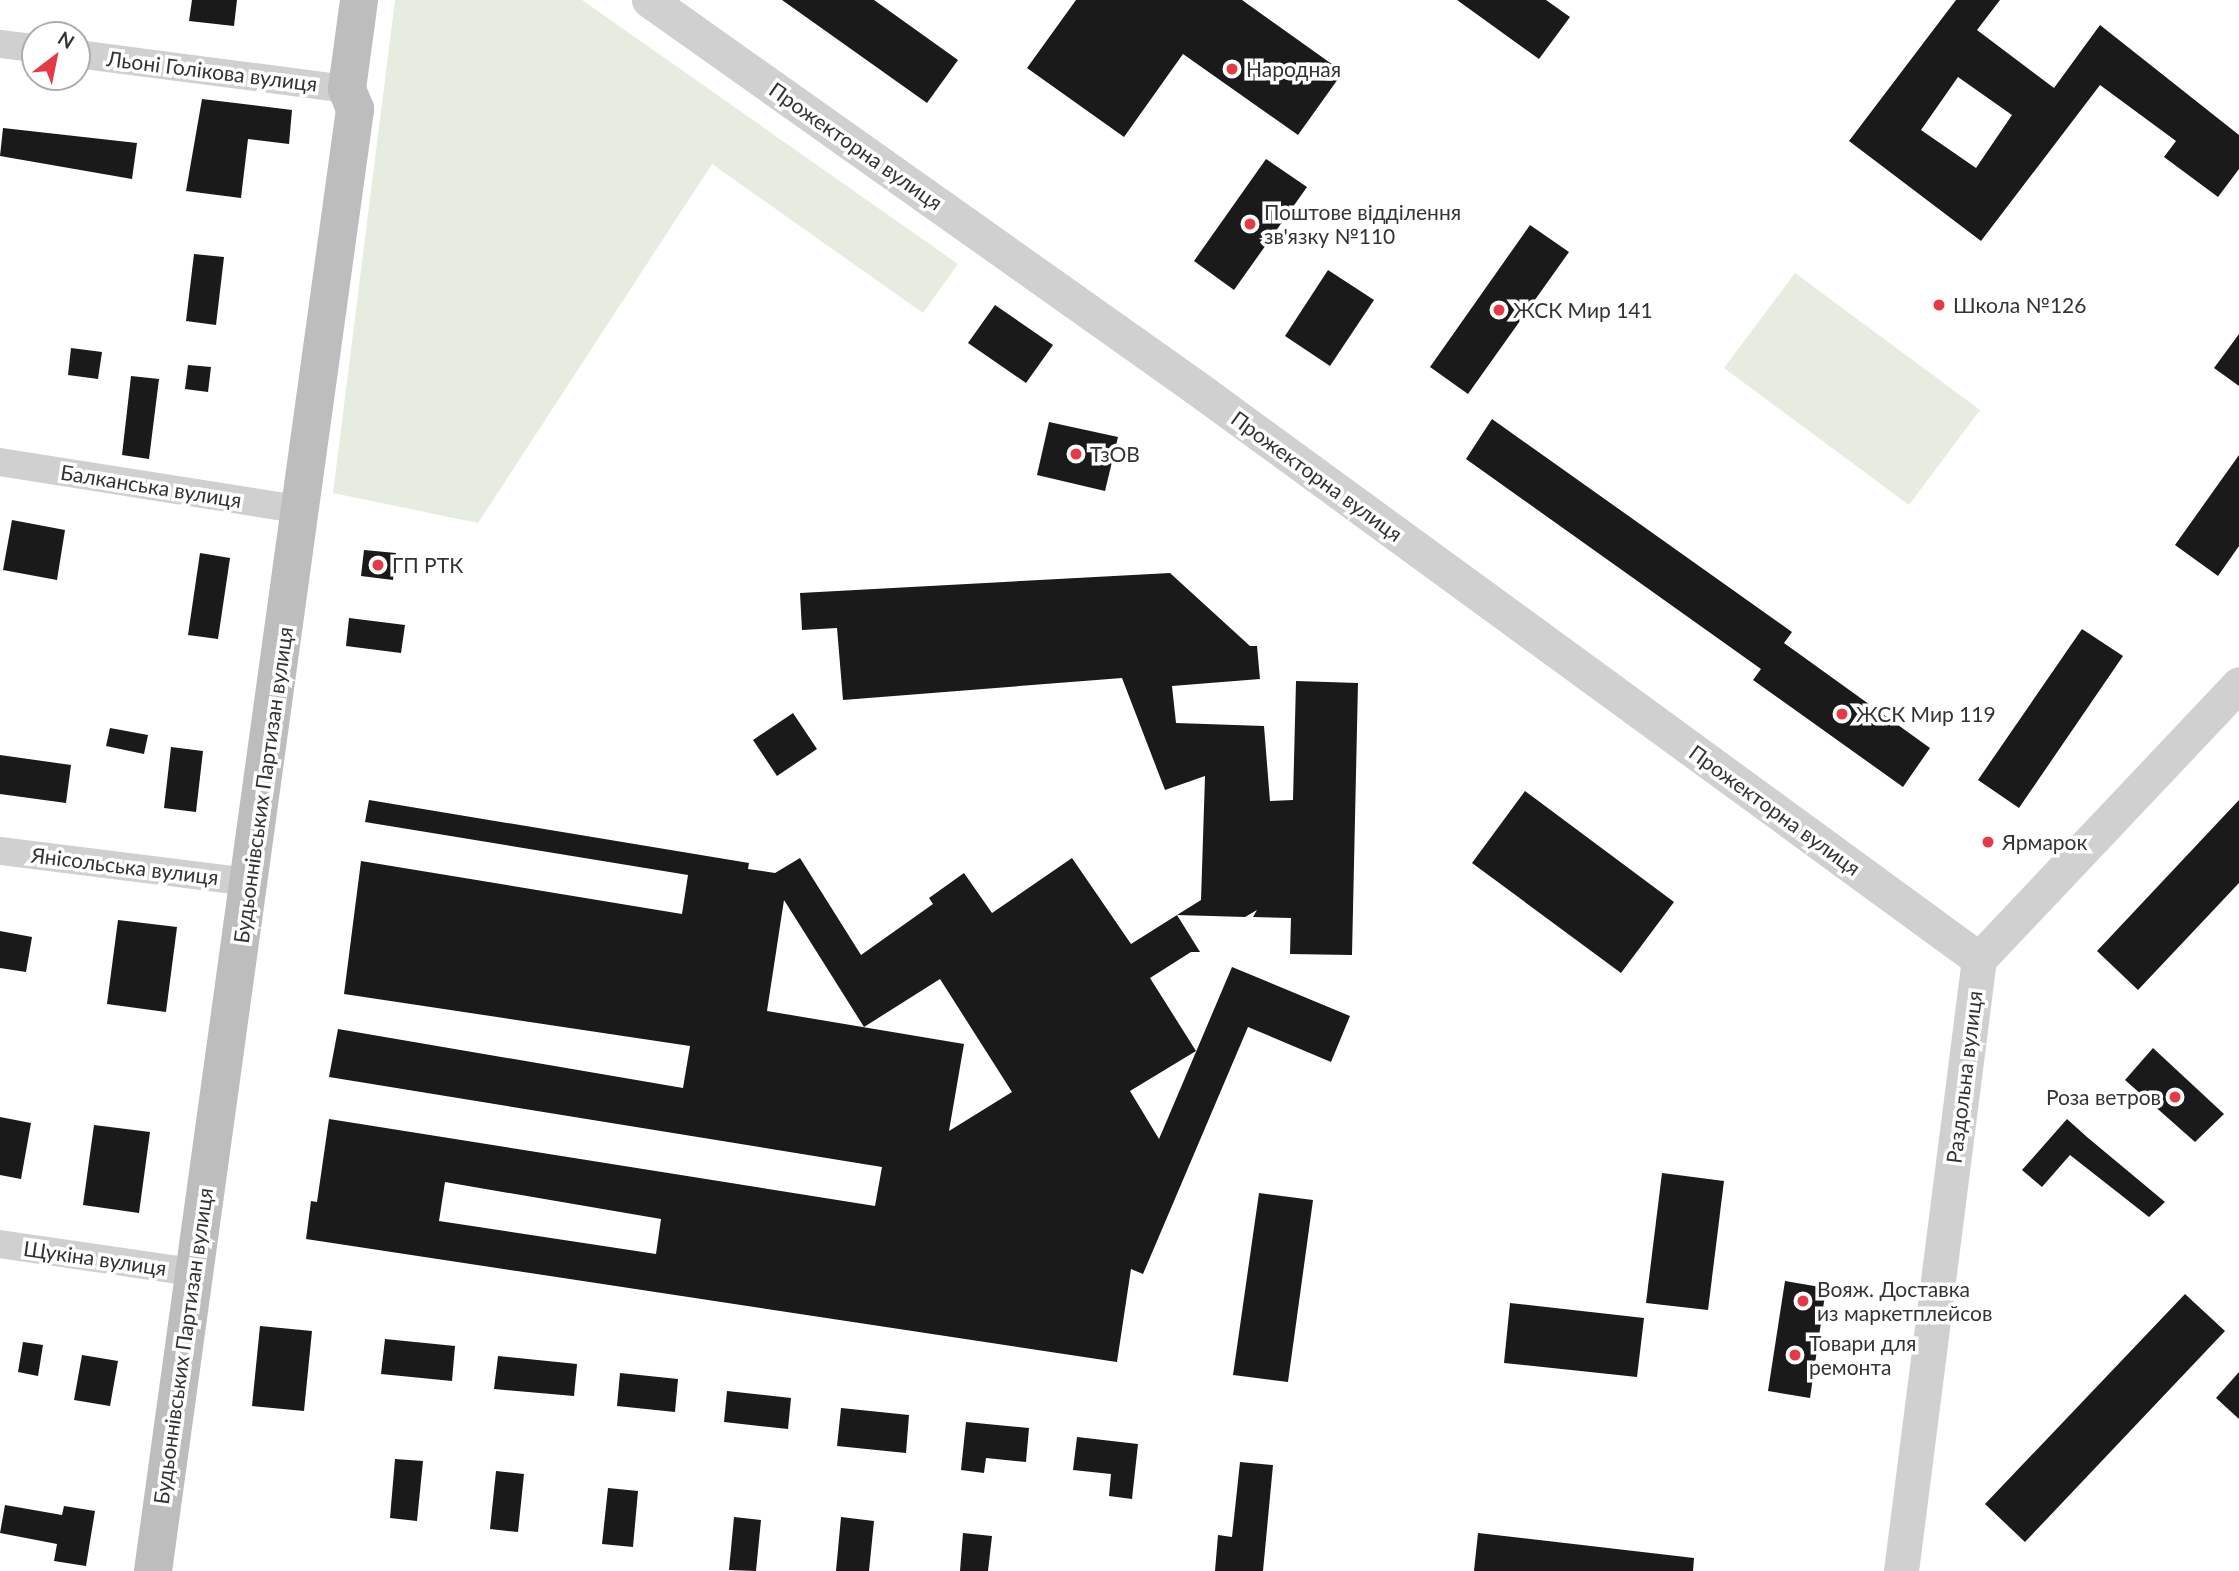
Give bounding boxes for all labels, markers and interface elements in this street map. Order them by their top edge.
north arrow [21,21,91,91]
text: N [54,26,79,53]
street label: Льоні Голікова вулиця [105,46,319,96]
place label: Народная [1246,56,1341,82]
marker: Народная [1224,61,1240,77]
street label: Прожекторна вулиця [765,77,947,215]
place label: Поштове відділення зв'язку №110 [1264,199,1461,249]
marker: Поштове відділення зв'язку №110 [1242,216,1258,232]
place label: Школа №126 [1953,292,2086,318]
place label: ЖСК Мир 141 [1513,297,1653,323]
marker: Школа №126 [1931,297,1947,313]
marker: ЖСК Мир 141 [1491,302,1507,318]
street label: Прожекторна вулиця [1226,405,1408,547]
place label: ТзОВ [1090,441,1140,467]
marker: ТзОВ [1068,446,1084,462]
street label: Балканська вулиця [59,459,243,513]
place label: ГП РТК [392,552,463,578]
marker: ГП РТК [370,557,386,573]
street label: Будьоннівських Партизан вулиця [228,625,298,945]
place label: ЖСК Мир 119 [1856,701,1996,727]
marker: ЖСК Мир 119 [1834,706,1850,722]
street label: Прожекторна вулиця [1684,739,1866,881]
place label: Ярмарок [2002,829,2087,855]
marker: Ярмарок [1980,834,1996,850]
street label: Янісольська вулиця [30,842,220,890]
street label: Раздольна вулиця [1941,989,1987,1165]
place label: Роза ветров [2046,1084,2161,1110]
marker: Роза ветров [2167,1089,2183,1105]
street label: Будьоннівських Партизан вулиця [148,1186,218,1506]
street label: Щукіна вулиця [22,1235,168,1281]
place label: Вояж. Доставка из маркетплейсов [1817,1276,1992,1326]
marker: Вояж. Доставка из маркетплейсов [1795,1293,1811,1309]
place label: Товари для ремонта [1809,1330,1916,1380]
marker: Товари для ремонта [1787,1347,1803,1363]

